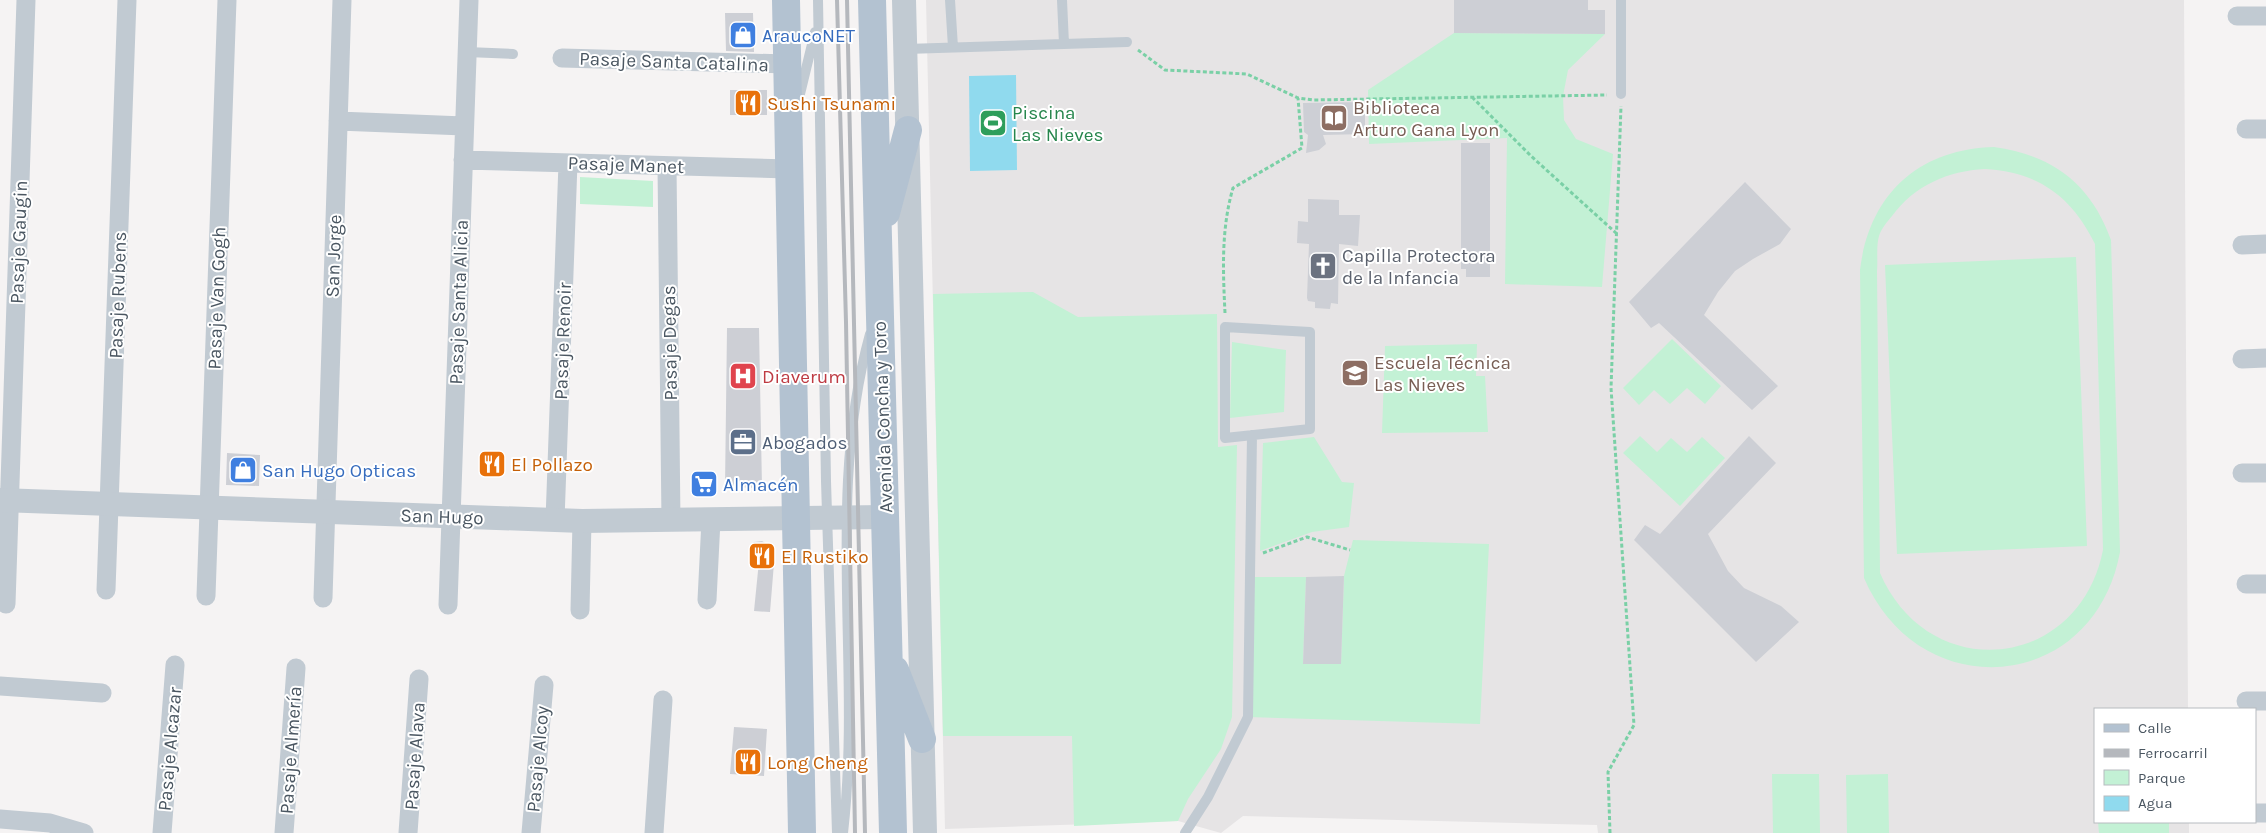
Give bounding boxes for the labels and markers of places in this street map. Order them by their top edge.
shop icon: AraucoNET [728,20,758,50]
place label: AraucoNET [762,25,856,47]
restaurant icon: Sushi Tsunami [733,88,763,118]
place label: Sushi Tsunami [767,93,896,115]
place label: Biblioteca Arturo Gana Lyon [1353,97,1499,141]
place label: Piscina Las Nieves [1012,102,1104,146]
library icon: Biblioteca Arturo Gana Lyon [1319,103,1349,133]
sports icon: Piscina Las Nieves [978,108,1008,138]
place label: Capilla Protectora de la Infancia [1342,245,1496,289]
church icon: Capilla Protectora de la Infancia [1308,251,1338,281]
place label: Escuela Técnica Las Nieves [1374,352,1511,396]
school or university icon: Escuela Técnica Las Nieves [1340,358,1370,388]
hospital icon: Diaverum [728,361,758,391]
place label: Diaverum [762,366,846,388]
office icon: Abogados [728,427,758,457]
place label: Abogados [762,432,847,454]
restaurant icon: El Pollazo [477,449,507,479]
place label: El Pollazo [511,454,593,476]
shop icon: San Hugo Opticas [228,455,258,485]
place label: San Hugo Opticas [262,460,416,482]
supermarket icon: Almacén [689,469,719,499]
place label: Almacén [723,474,799,496]
restaurant icon: El Rustiko [747,541,777,571]
place label: El Rustiko [781,546,869,568]
restaurant icon: Long Cheng [733,747,763,777]
place label: Long Cheng [767,752,868,774]

